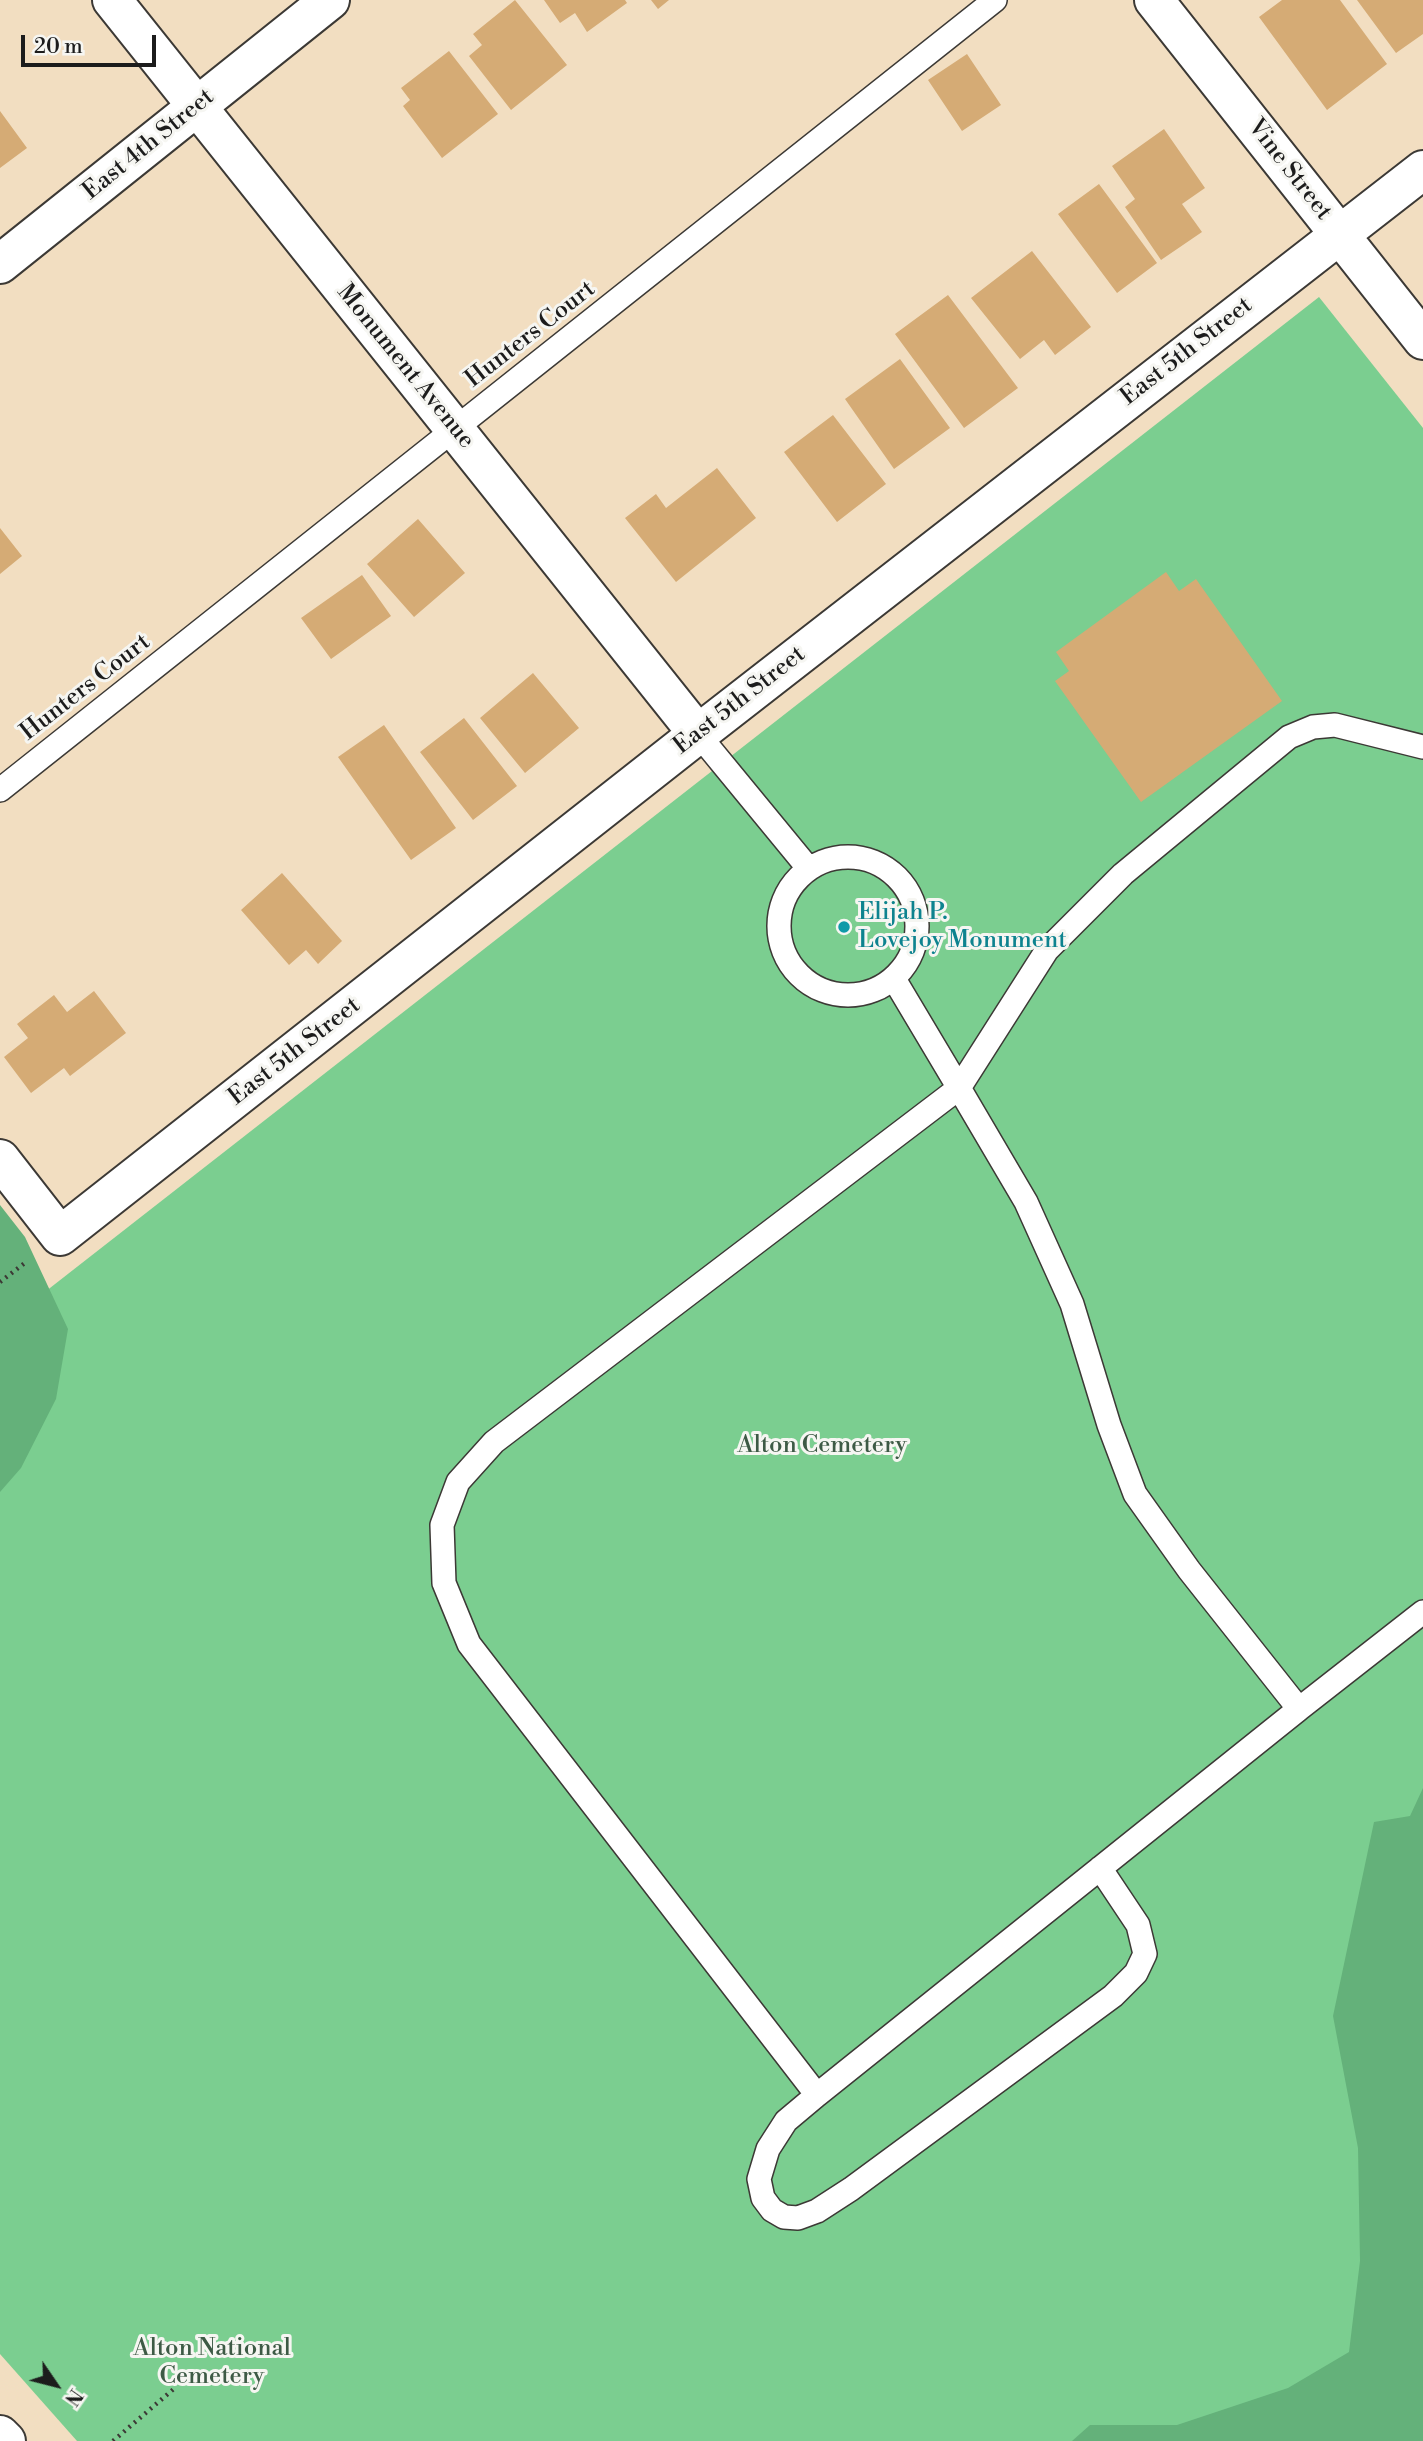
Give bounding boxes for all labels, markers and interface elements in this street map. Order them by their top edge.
scale bar [24,21,159,65]
text: 20 m [34,34,83,60]
street label: East 4th Street [78,83,220,207]
street label: Vine Street [1241,114,1337,226]
street label: Hunters Court [460,275,602,395]
street label: Monument Avenue [330,279,480,455]
street label: East 5th Street [1115,292,1259,412]
street label: Hunters Court [15,628,157,748]
street label: East 5th Street [668,641,812,761]
place label: Elijah P. Lovejoy Monument [858,899,1067,955]
marker: Elijah P. Lovejoy Monument [836,919,852,935]
street label: East 5th Street [223,992,367,1112]
park label: Alton Cemetery [737,1432,907,1460]
park label: Alton National Cemetery [133,2335,291,2391]
north arrow [21,2350,91,2420]
text: N [59,2384,87,2410]

